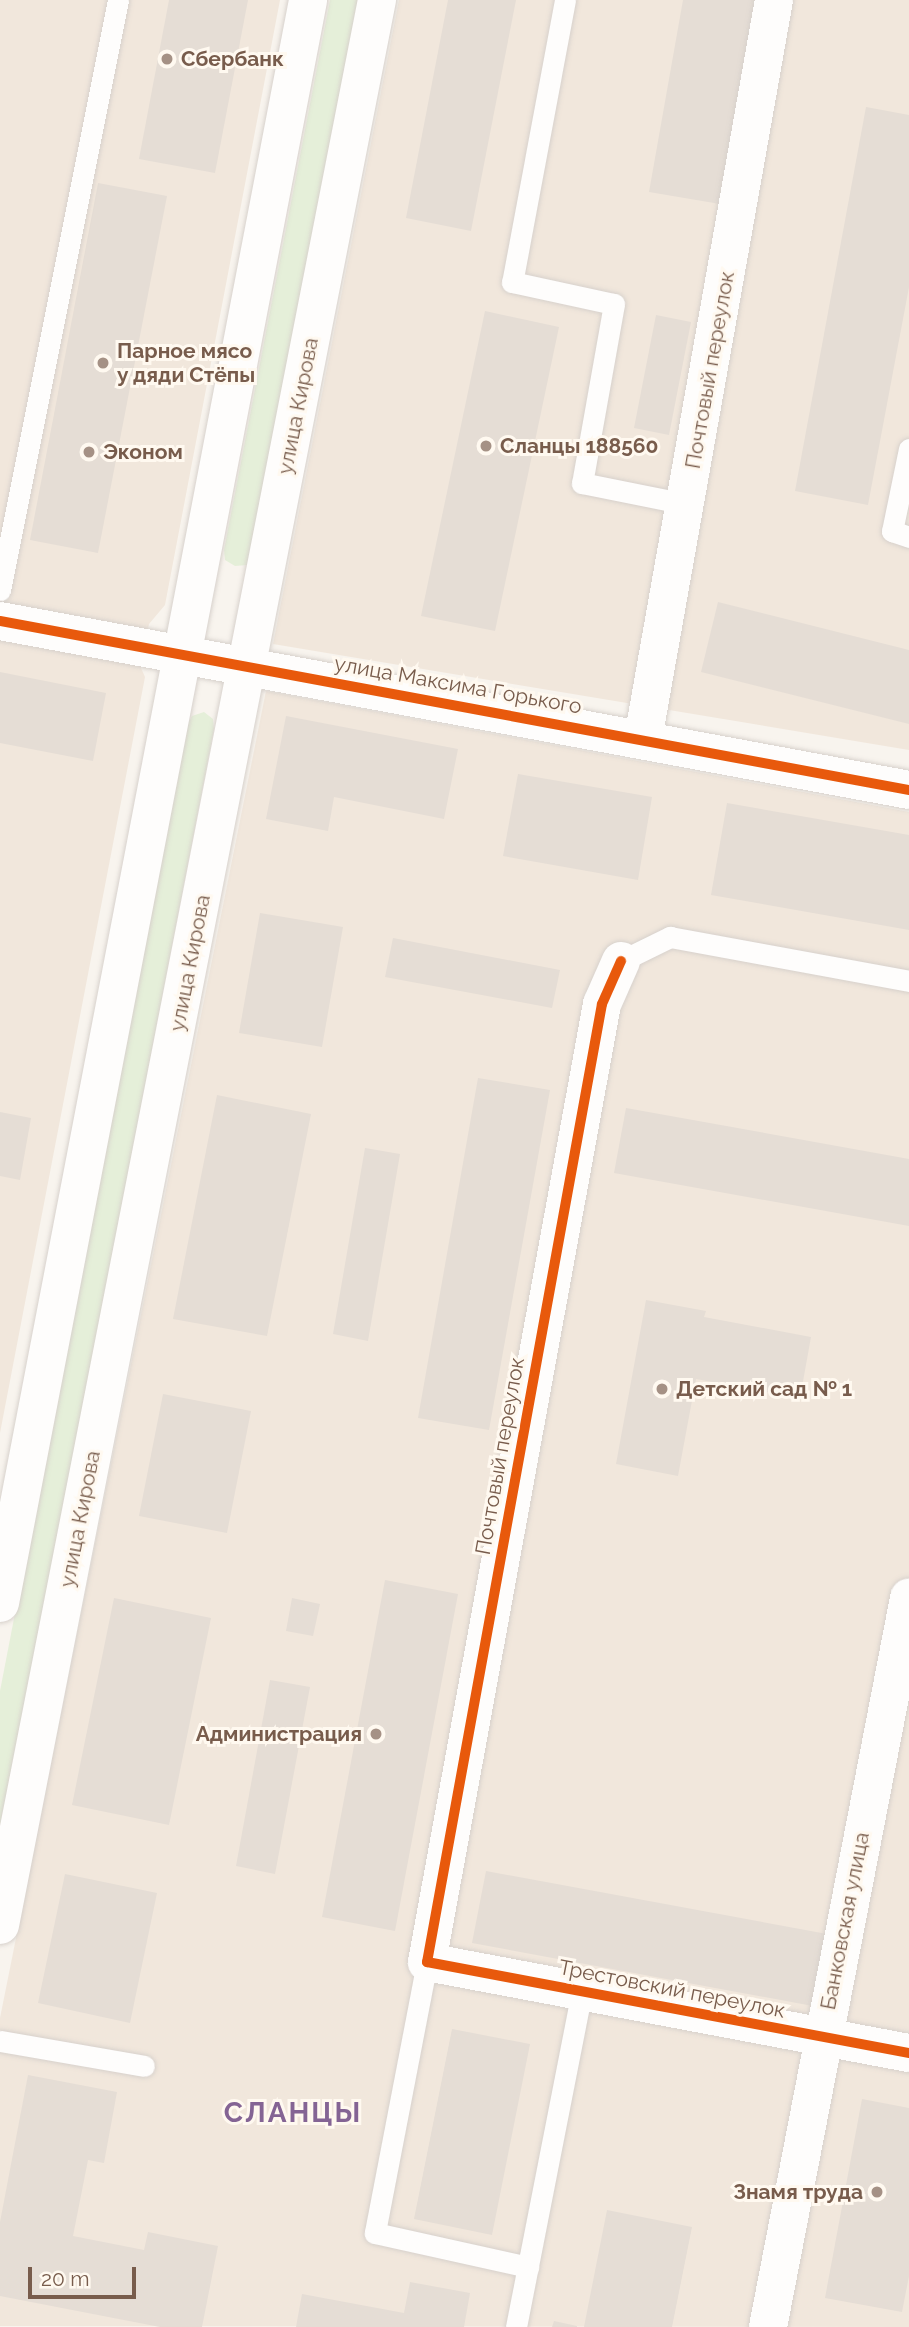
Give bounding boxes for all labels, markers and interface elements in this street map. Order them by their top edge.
place label: Сбербанк [181,46,284,72]
marker: Сбербанк [159,51,175,67]
street label: Почтовый переулок [680,269,740,471]
street label: улица Кирова [272,336,324,476]
place label: Парное мясо у дяди Стёпы [117,338,256,388]
marker: Парное мясо у дяди Стёпы [95,355,111,371]
place label: Сланцы 188560 [500,433,659,459]
marker: Сланцы 188560 [478,438,494,454]
place label: Эконом [103,439,183,465]
marker: Эконом [81,444,97,460]
street label: улица Максима Горького [332,651,584,719]
street label: улица Кирова [164,893,216,1033]
street label: Почтовый переулок [470,1355,530,1557]
place label: Детский сад № 1 [676,1376,852,1402]
marker: Детский сад № 1 [654,1381,670,1397]
street label: улица Кирова [54,1449,106,1589]
place label: Администрация [196,1721,362,1747]
marker: Администрация [368,1726,384,1742]
street label: Банковская улица [815,1830,875,2012]
street label: Трестовский переулок [557,1955,787,2023]
district label: СЛАНЦЫ [225,2096,361,2130]
place label: Знамя труда [733,2179,863,2205]
marker: Знамя труда [869,2184,885,2200]
scale bar [32,2254,140,2298]
text: 20 m [41,2266,89,2291]

